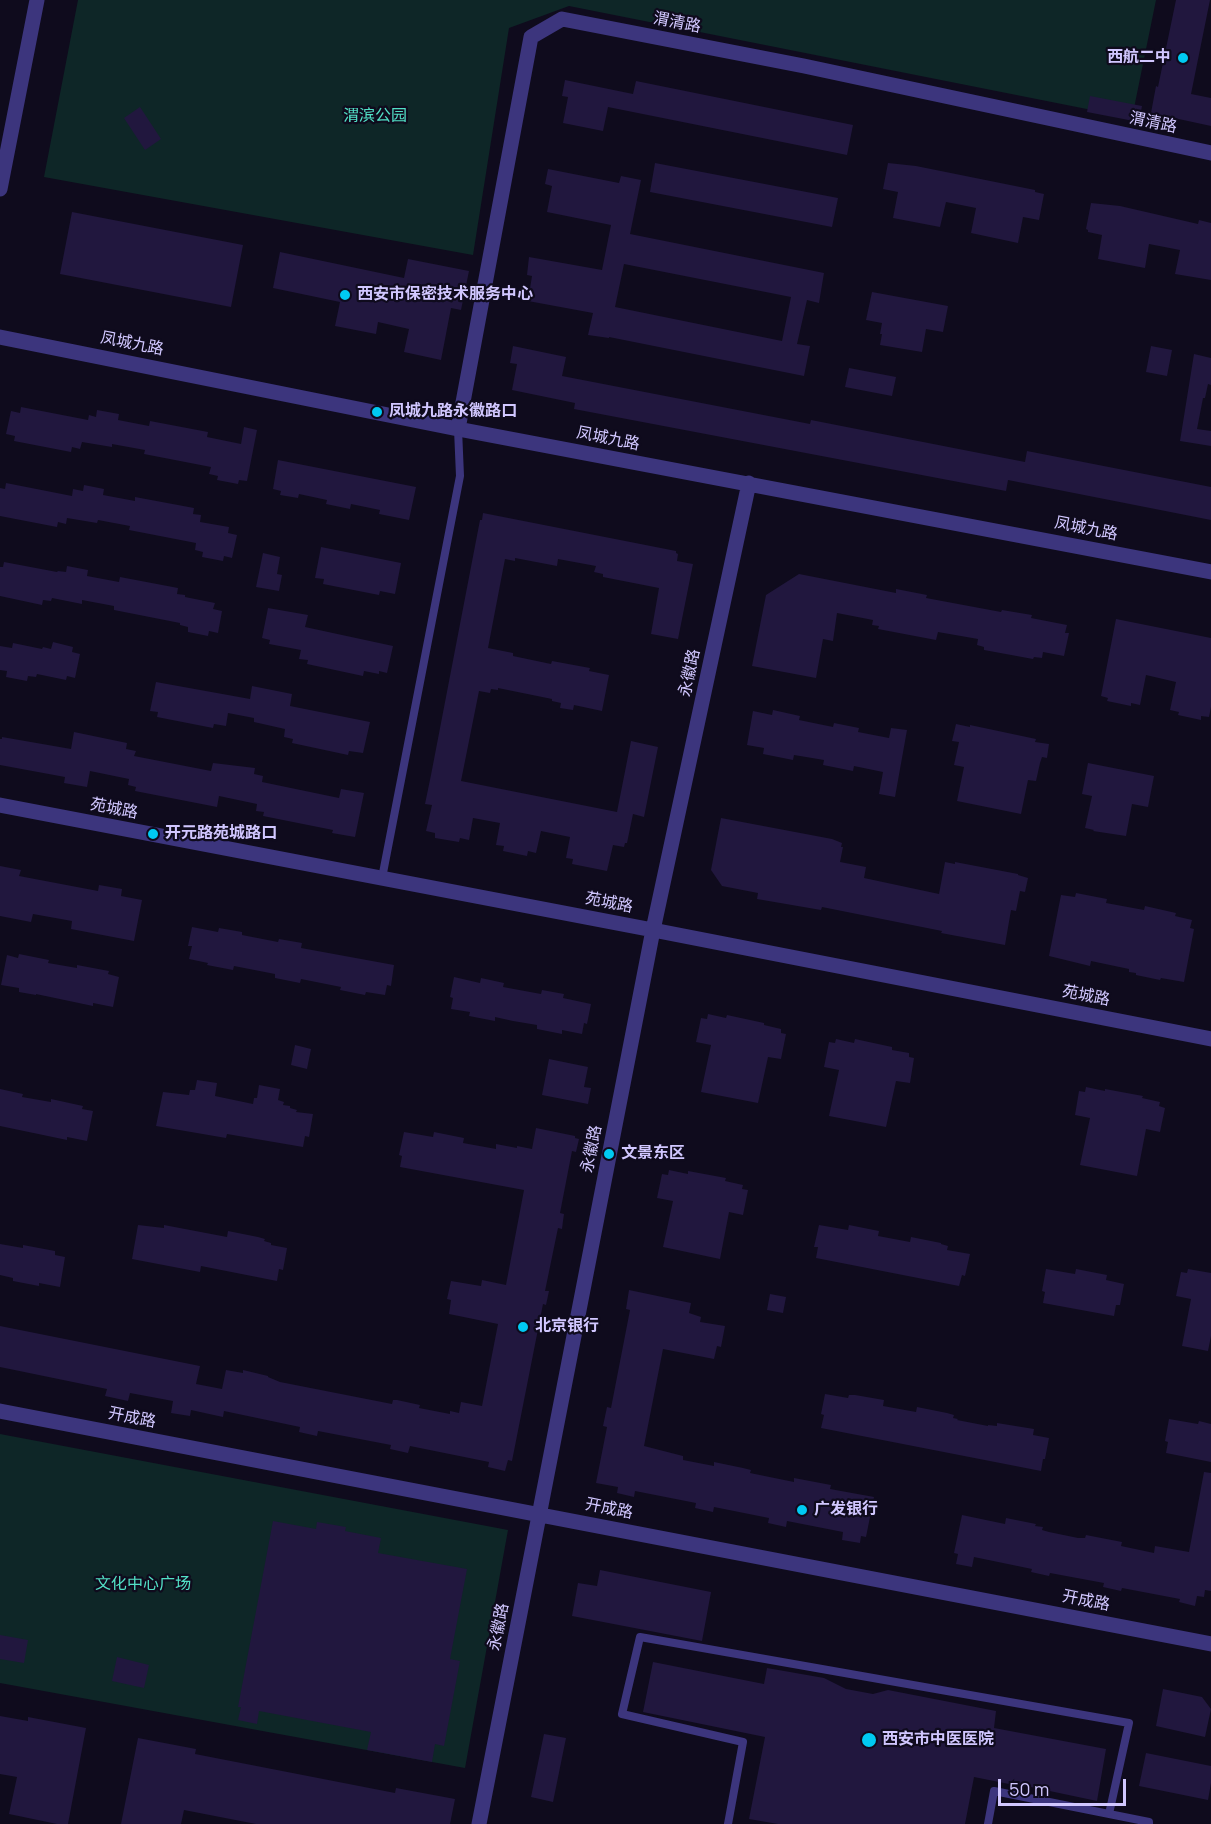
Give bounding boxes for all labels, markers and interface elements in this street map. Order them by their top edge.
street label: 渭清路 [652,9,702,37]
place label: 西航二中 [1107,48,1171,68]
marker: 西航二中 [1176,51,1190,65]
park label: 渭滨公园 [343,107,407,127]
street label: 渭清路 [1128,109,1178,137]
place label: 西安市保密技术服务中心 [357,285,533,305]
marker: 西安市保密技术服务中心 [338,288,352,302]
street label: 凤城九路 [99,328,165,360]
place label: 凤城九路永徽路口 [389,402,517,422]
marker: 凤城九路永徽路口 [370,405,384,419]
street label: 凤城九路 [575,423,641,455]
street label: 凤城九路 [1053,513,1119,545]
street label: 永徽路 [676,648,704,698]
street label: 苑城路 [89,795,139,823]
place label: 开元路苑城路口 [165,824,277,844]
marker: 开元路苑城路口 [146,827,160,841]
street label: 苑城路 [584,889,634,917]
street label: 苑城路 [1061,982,1111,1010]
street label: 永徽路 [578,1124,606,1174]
place label: 文景东区 [621,1144,685,1164]
marker: 文景东区 [602,1147,616,1161]
place label: 北京银行 [535,1317,599,1337]
marker: 北京银行 [516,1320,530,1334]
street label: 开成路 [107,1404,157,1432]
street label: 开成路 [584,1495,634,1523]
place label: 广发银行 [814,1500,878,1520]
marker: 广发银行 [795,1503,809,1517]
park label: 文化中心广场 [95,1575,191,1595]
street label: 开成路 [1061,1587,1111,1615]
street label: 永徽路 [485,1602,513,1652]
place label: 西安市中医医院 [882,1730,994,1750]
marker: 西安市中医医院 [860,1731,878,1749]
scale bar [1001,1767,1128,1805]
text: 50 m [1009,1777,1049,1801]

